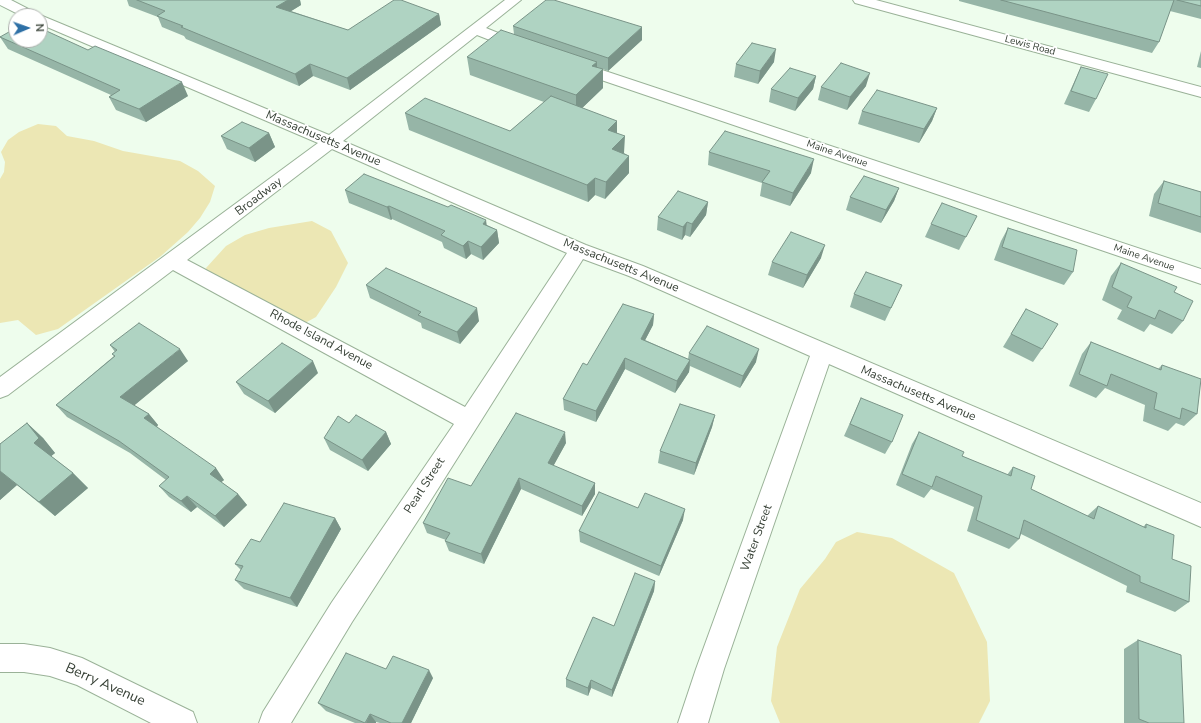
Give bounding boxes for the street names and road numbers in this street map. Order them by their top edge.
street label: Lewis Road [1003,33,1057,59]
street label: Massachusetts Avenue [263,108,383,170]
street label: Maine Avenue [805,138,869,170]
street label: Broadway [233,175,285,219]
street label: Massachusetts Avenue [561,236,681,296]
street label: Maine Avenue [1112,242,1176,274]
street label: Rhode Island Avenue [267,307,375,373]
street label: Massachusetts Avenue [858,363,978,425]
street label: Pearl Street [402,455,448,517]
street label: Water Street [738,503,776,573]
street label: Berry Avenue [62,660,148,710]

